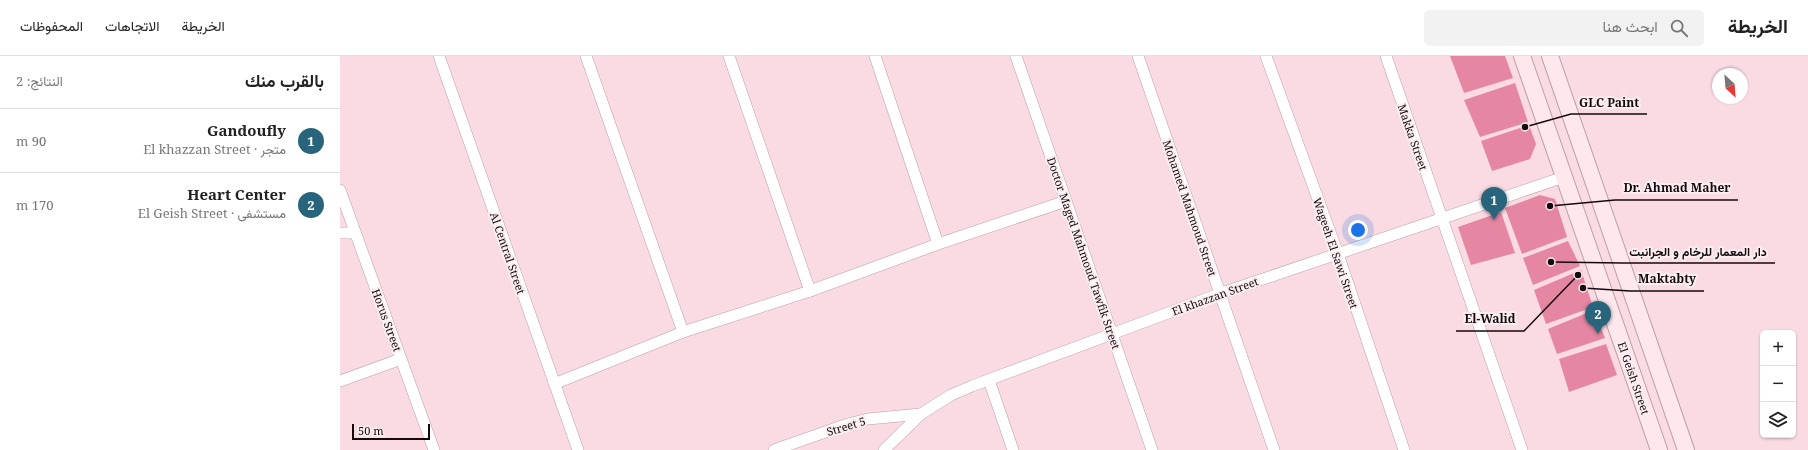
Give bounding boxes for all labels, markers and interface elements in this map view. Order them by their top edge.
search box [1424,10,1704,46]
text: الخريطة [1728,13,1788,39]
text: المحفوظات [20,16,83,35]
text: الاتجاهات [105,16,159,35]
text: الخريطة [181,16,225,35]
text: ابحث هنا [1602,16,1658,36]
icon: search [1668,17,1690,39]
north arrow [1712,68,1748,104]
text: بالقرب منك [245,69,324,92]
text: النتائج: 2 [16,72,63,90]
callout: GLC Paint [1571,90,1647,114]
text: GLC Paint [1579,94,1639,111]
street label: Makka Street [1395,102,1431,172]
text: Gandoufly [207,120,286,140]
text: 90 m [16,132,46,150]
text: 1 [307,132,315,150]
street label: Mohamed Mahmoud Street [1160,138,1220,278]
text: متجر · El khazzan Street [143,140,286,158]
street label: Doctor Maged Mahmoud Tawfik Street [1044,155,1124,351]
callout: Dr. Ahmad Maher [1615,176,1738,200]
text: Dr. Ahmad Maher [1623,179,1731,196]
text: Heart Center [187,184,286,204]
pin: 1 [1481,187,1507,220]
text: 170 m [16,196,54,214]
text: 2 [307,196,315,214]
street label: Wageeh El Sawi Street [1310,196,1362,311]
text: مستشفى · El Geish Street [138,204,286,222]
street label: Al Central Street [487,210,529,296]
your location [1348,220,1368,240]
callout: دار المعمار للرخام و الجرانبت [1622,239,1775,263]
text: دار المعمار للرخام و الجرانبت [1629,243,1767,260]
callout: Maktabty [1630,267,1704,291]
text: Maktabty [1638,270,1696,287]
street label: El khazzan Street [1170,273,1260,319]
street label: Horus Street [369,287,405,354]
pin: 2 [1585,301,1611,334]
callout: El-Walid [1456,307,1524,331]
text: El-Walid [1464,310,1516,327]
map controls [1760,330,1796,438]
button: + [1760,330,1796,366]
street label: El Geish Street [1615,340,1653,416]
button: − [1760,366,1796,402]
button: layers [1760,402,1796,438]
street label: Street 5 [825,413,867,439]
scale bar [352,422,430,441]
text: 50 m [358,423,384,438]

